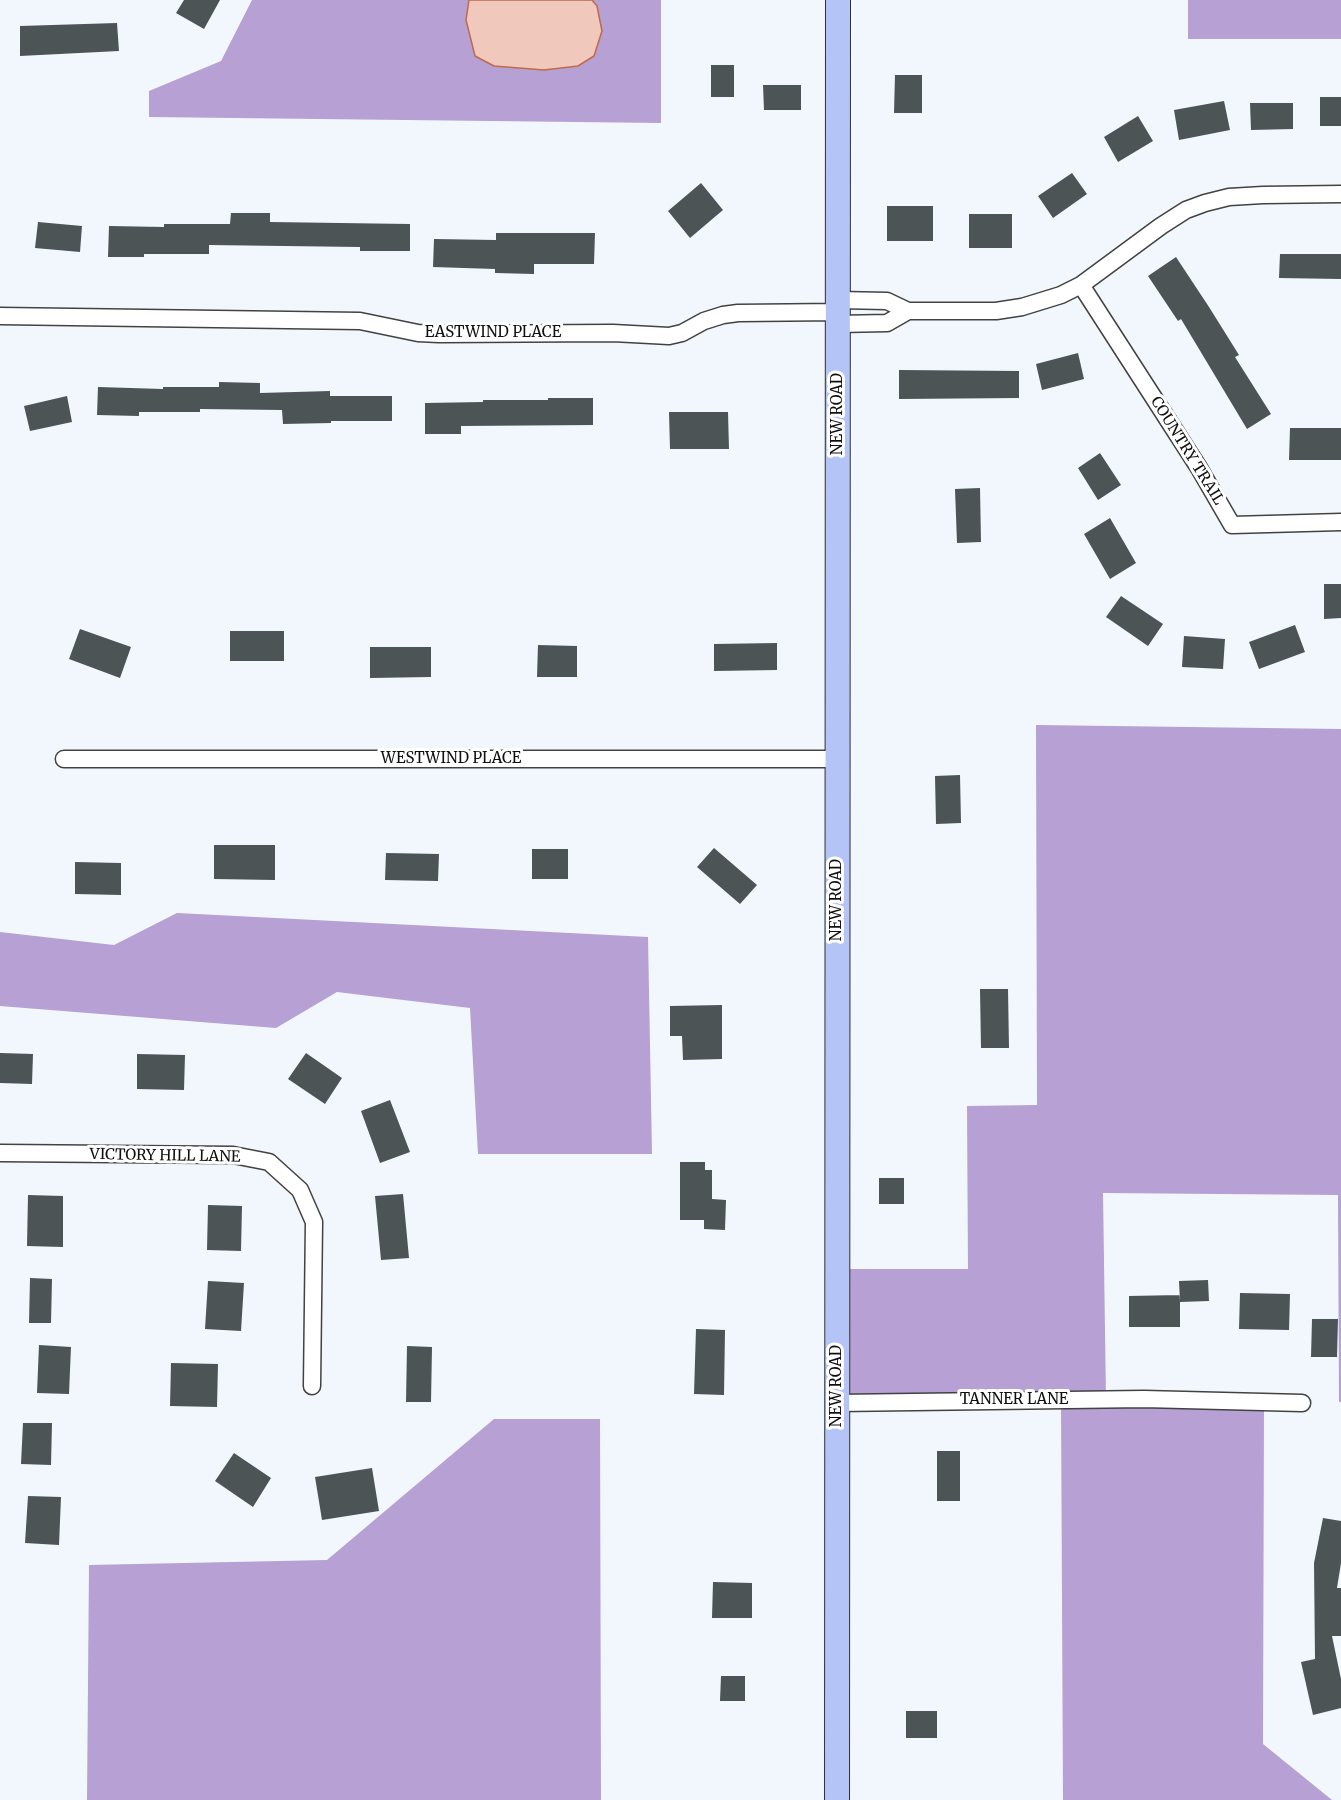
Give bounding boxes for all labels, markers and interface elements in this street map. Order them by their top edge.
street label: EASTWIND PLACE [425,324,561,342]
street label: NEW ROAD [829,373,847,455]
street label: COUNTRY TRAIL [1146,394,1228,508]
street label: WESTWIND PLACE [381,750,521,768]
street label: NEW ROAD [828,859,846,941]
street label: VICTORY HILL LANE [89,1146,241,1166]
street label: NEW ROAD [828,1345,846,1427]
street label: TANNER LANE [960,1391,1068,1409]

